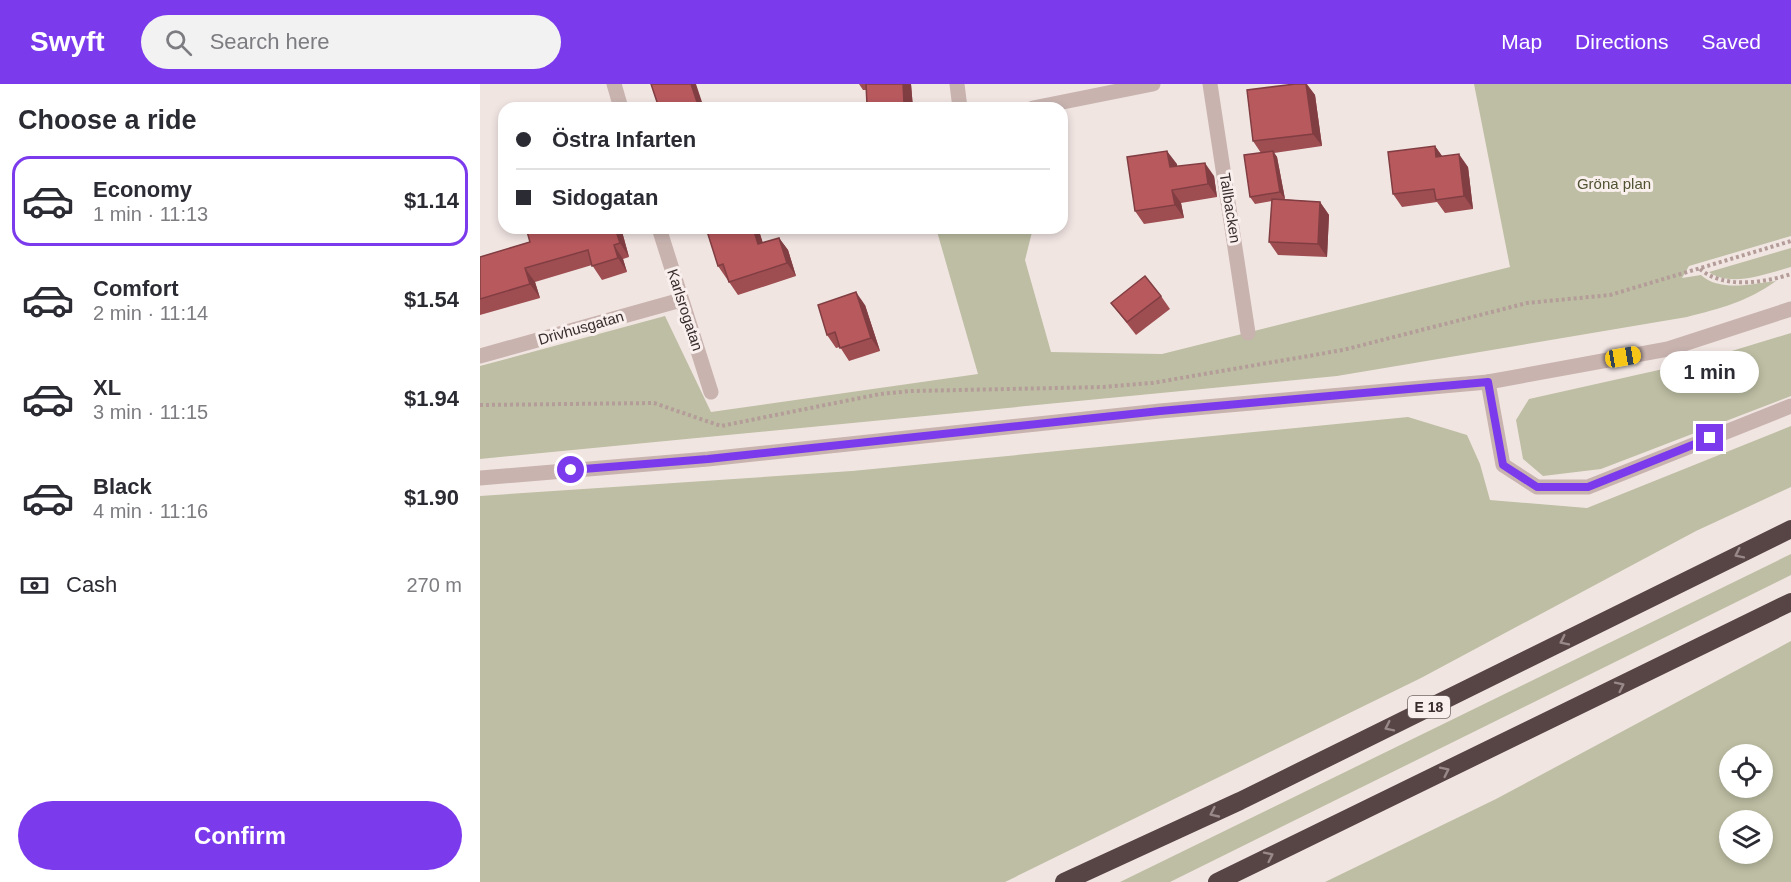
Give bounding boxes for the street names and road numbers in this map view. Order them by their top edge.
street label: Tallbacken [1217,172,1244,244]
street label: Karlsrogatan [664,267,707,353]
street label: Drivhusgatan [536,307,626,348]
road number: E 18 [1408,696,1450,718]

